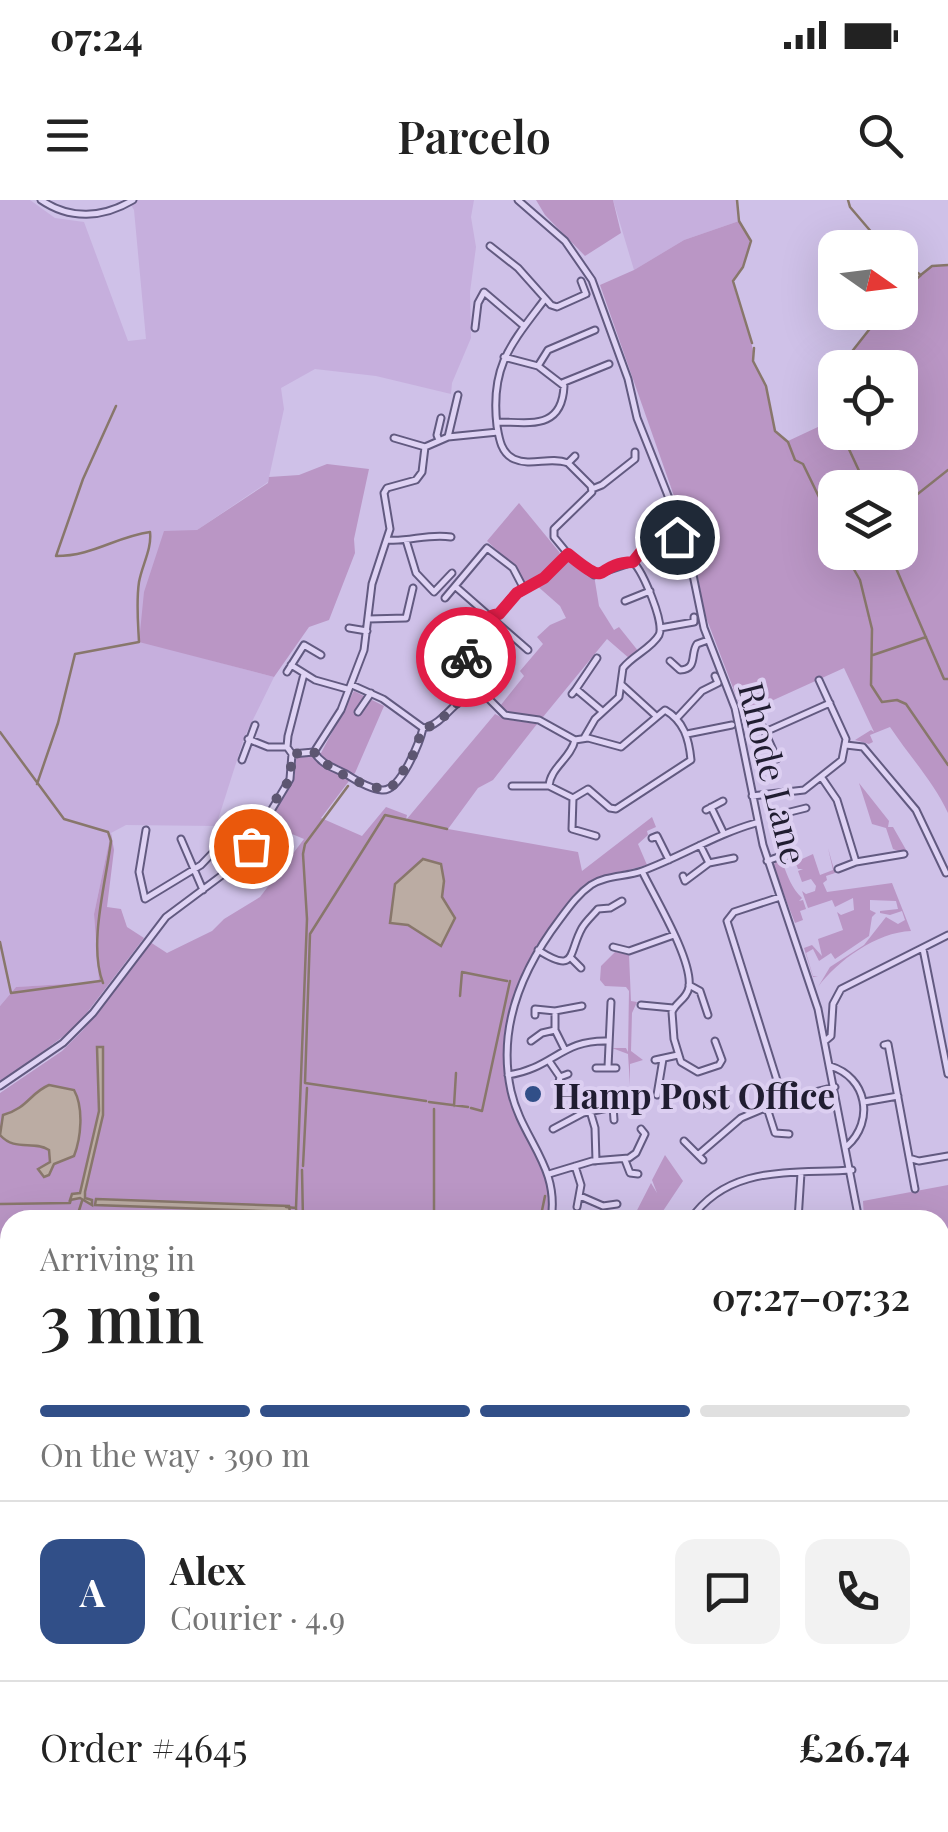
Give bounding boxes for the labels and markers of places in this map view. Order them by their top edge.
pin [635,495,720,580]
pin [209,804,294,889]
place label: Hamp Post Office [553,1071,835,1118]
marker: Hamp Post Office [522,1083,544,1105]

